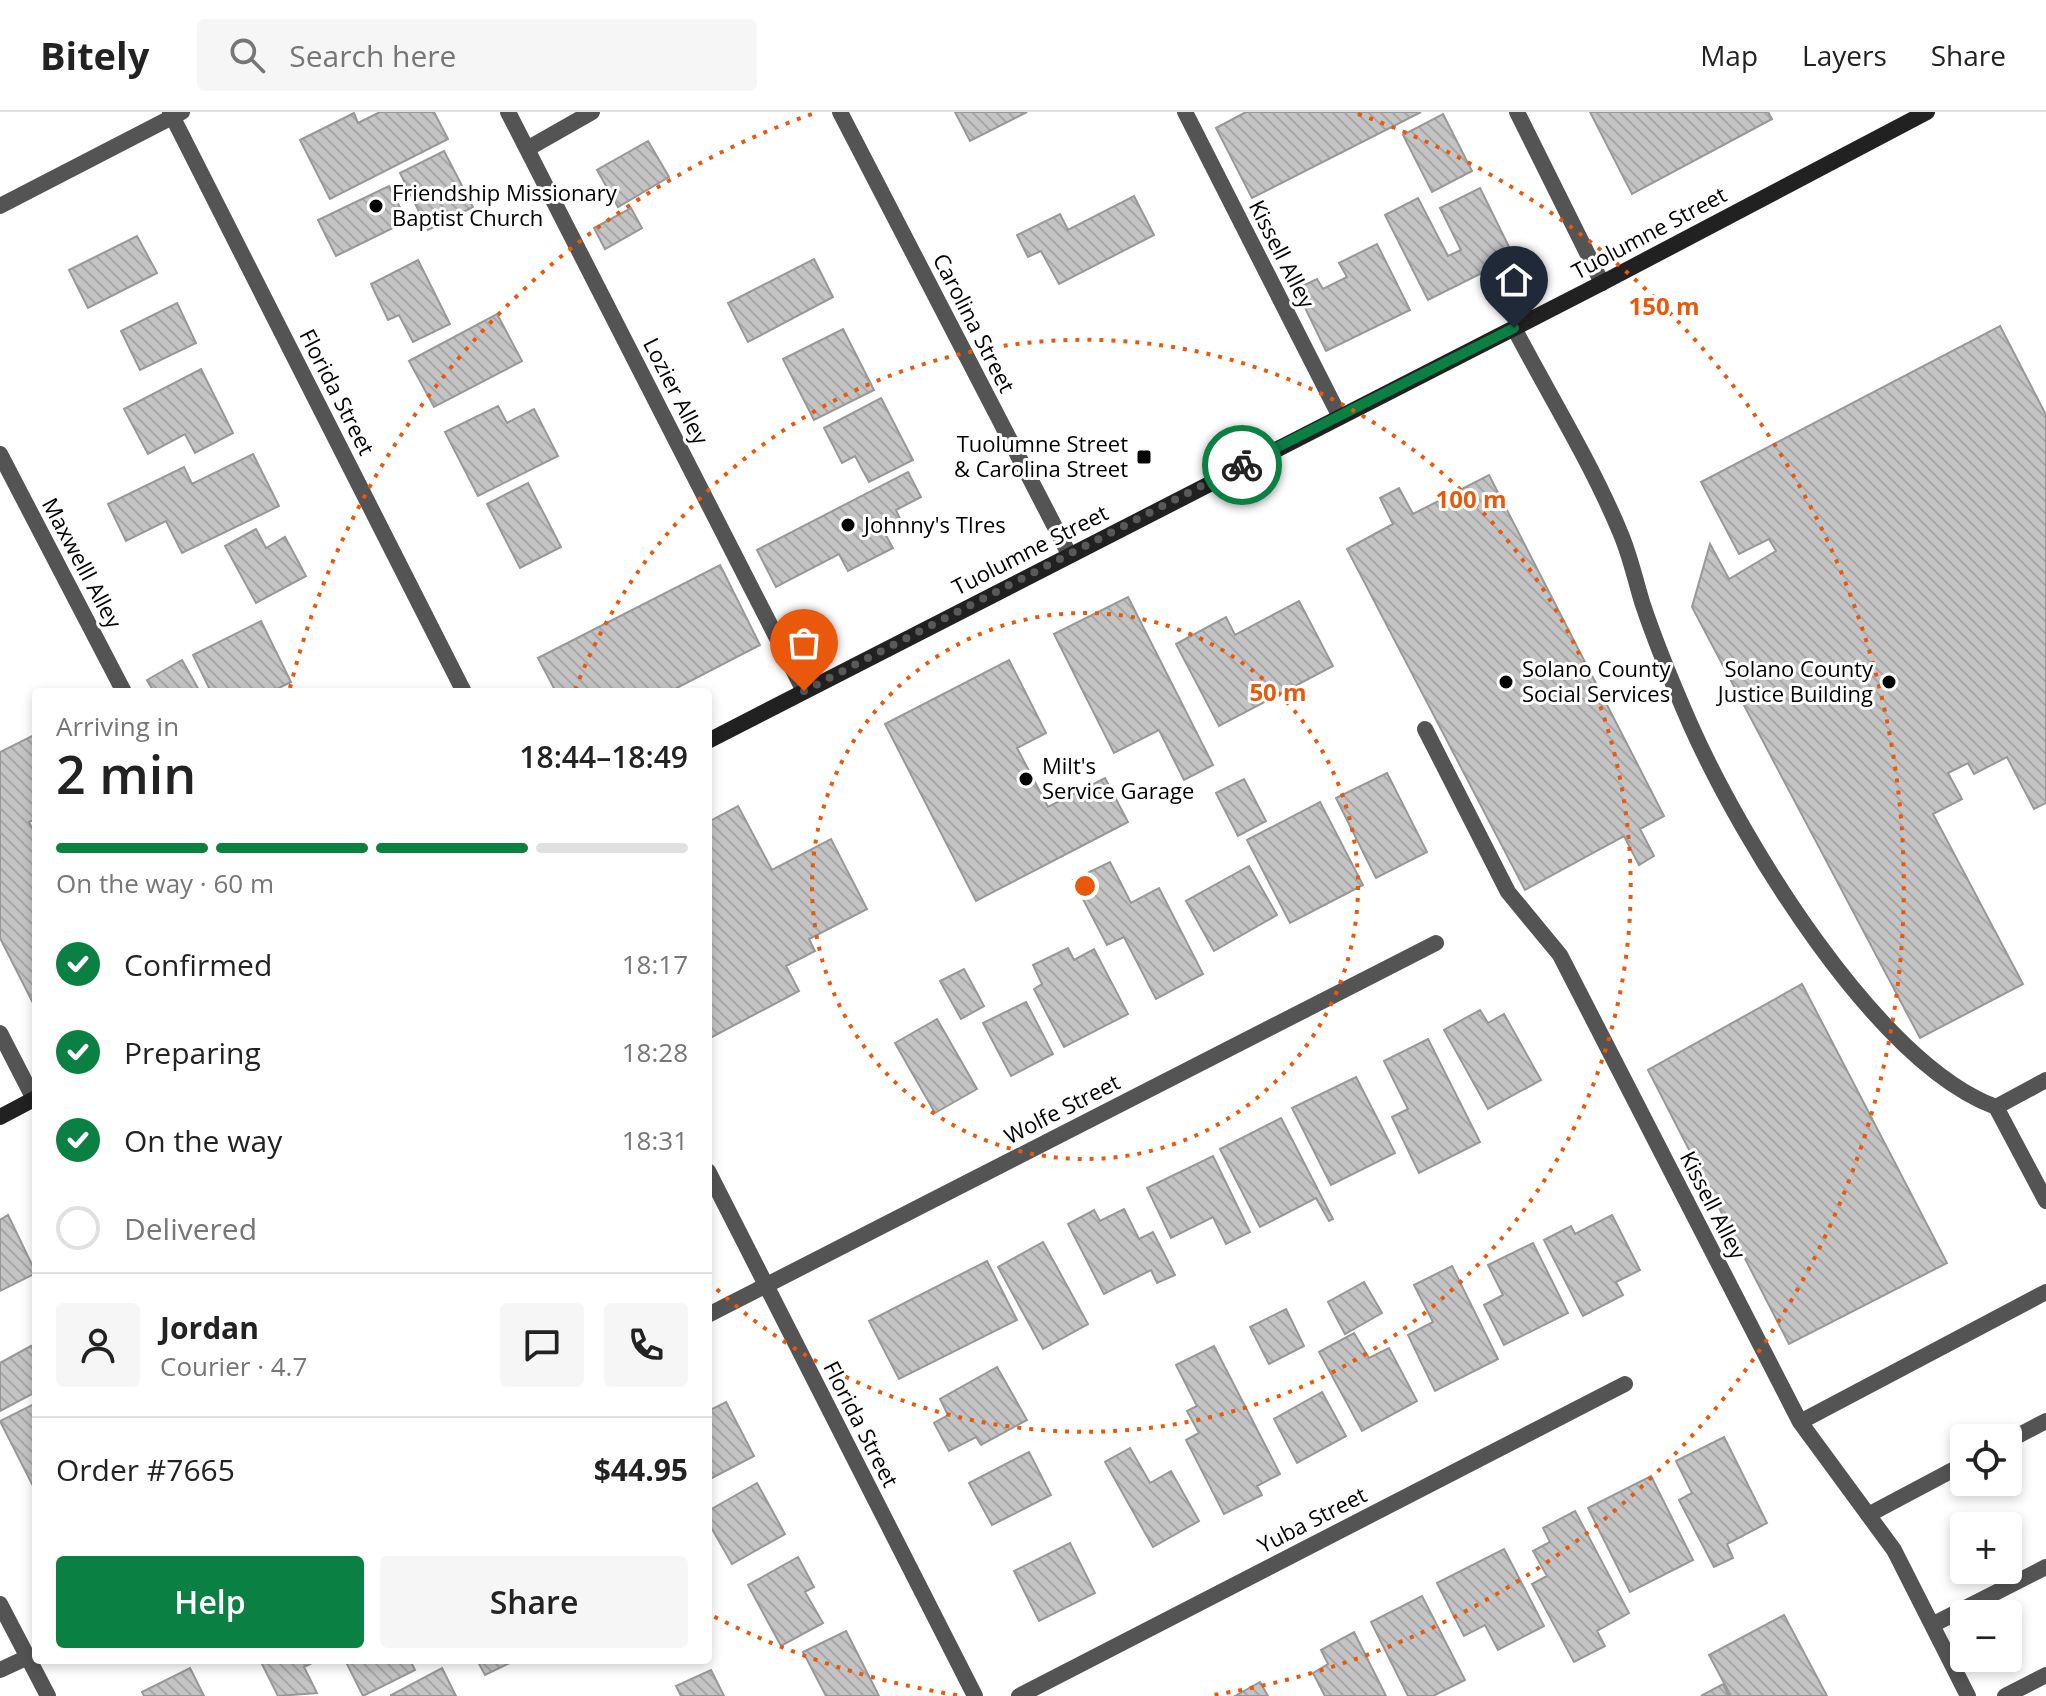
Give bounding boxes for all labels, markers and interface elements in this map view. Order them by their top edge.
search box [197,19,757,91]
text: Bitely [40,29,149,81]
icon: search [225,33,269,77]
text: Search here [289,35,456,76]
text: Map [1700,36,1758,74]
text: Layers [1802,36,1887,74]
text: Share [1931,36,2006,74]
place label: Friendship Missionary Baptist Church [392,177,618,232]
street label: Tuolumne Street [1566,179,1731,286]
street label: Kissell Alley [1243,194,1323,314]
marker: Friendship Missionary Baptist Church [367,197,385,215]
pin [1480,246,1548,328]
street label: Carolina Street [927,248,1023,397]
icon: home [1492,258,1536,302]
text: 150 m [1629,289,1699,322]
street label: Florida Street [293,323,383,460]
street label: Lozier Alley [637,332,717,450]
courier [1202,425,1282,505]
place label: Tuolumne Street & Carolina Street [954,428,1128,483]
icon: bike [1220,443,1264,487]
marker: Tuolumne Street & Carolina Street [1135,448,1153,466]
text: 100 m [1436,482,1506,515]
street label: Maxwelll Alley [36,492,130,634]
street label: Tuolumne Street [946,497,1113,601]
place label: Johnny's TIres [862,509,1006,539]
marker: Johnny's TIres [839,516,857,534]
pin [770,609,838,691]
icon: bag [782,621,826,665]
place label: Solano County Social Services [1522,653,1671,708]
place label: Solano County Justice Building [1716,653,1874,708]
marker: Solano County Social Services [1497,673,1515,691]
marker: Solano County Justice Building [1880,673,1898,691]
text: 50 m [1249,675,1307,708]
text: Arriving in [56,708,179,744]
text: 18:44–18:49 [519,736,688,777]
text: 2 min [56,738,196,809]
place label: Milt's Service Garage [1042,750,1194,805]
marker: Milt's Service Garage [1017,770,1035,788]
text: On the way · 60 m [56,865,274,901]
centre of rings [1071,872,1099,900]
icon: check [56,942,100,986]
text: Confirmed [124,944,272,985]
text: 18:17 [622,946,688,982]
icon: check [56,1030,100,1074]
text: Preparing [124,1032,261,1073]
text: 18:28 [622,1034,688,1070]
street label: Wolfe Street [999,1066,1125,1150]
icon: check [56,1118,100,1162]
text: On the way [124,1120,282,1161]
text: 18:31 [622,1122,688,1158]
street label: Kissell Alley [1674,1145,1754,1265]
text: Delivered [124,1208,257,1249]
button: person [56,1303,140,1387]
button: chat [500,1303,584,1387]
button: phone [604,1303,688,1387]
text: Jordan [160,1307,259,1348]
text: Courier · 4.7 [160,1348,307,1384]
street label: Florida Street [817,1355,907,1492]
map controls [1950,1424,2022,1672]
button: locate [1950,1424,2022,1496]
text: Order #7665 [56,1449,235,1490]
text: $44.95 [594,1449,688,1490]
street label: Yuba Street [1252,1479,1371,1559]
button: + [1950,1512,2022,1584]
button: Help [56,1556,364,1648]
button: Share [380,1556,688,1648]
button: − [1950,1600,2022,1672]

